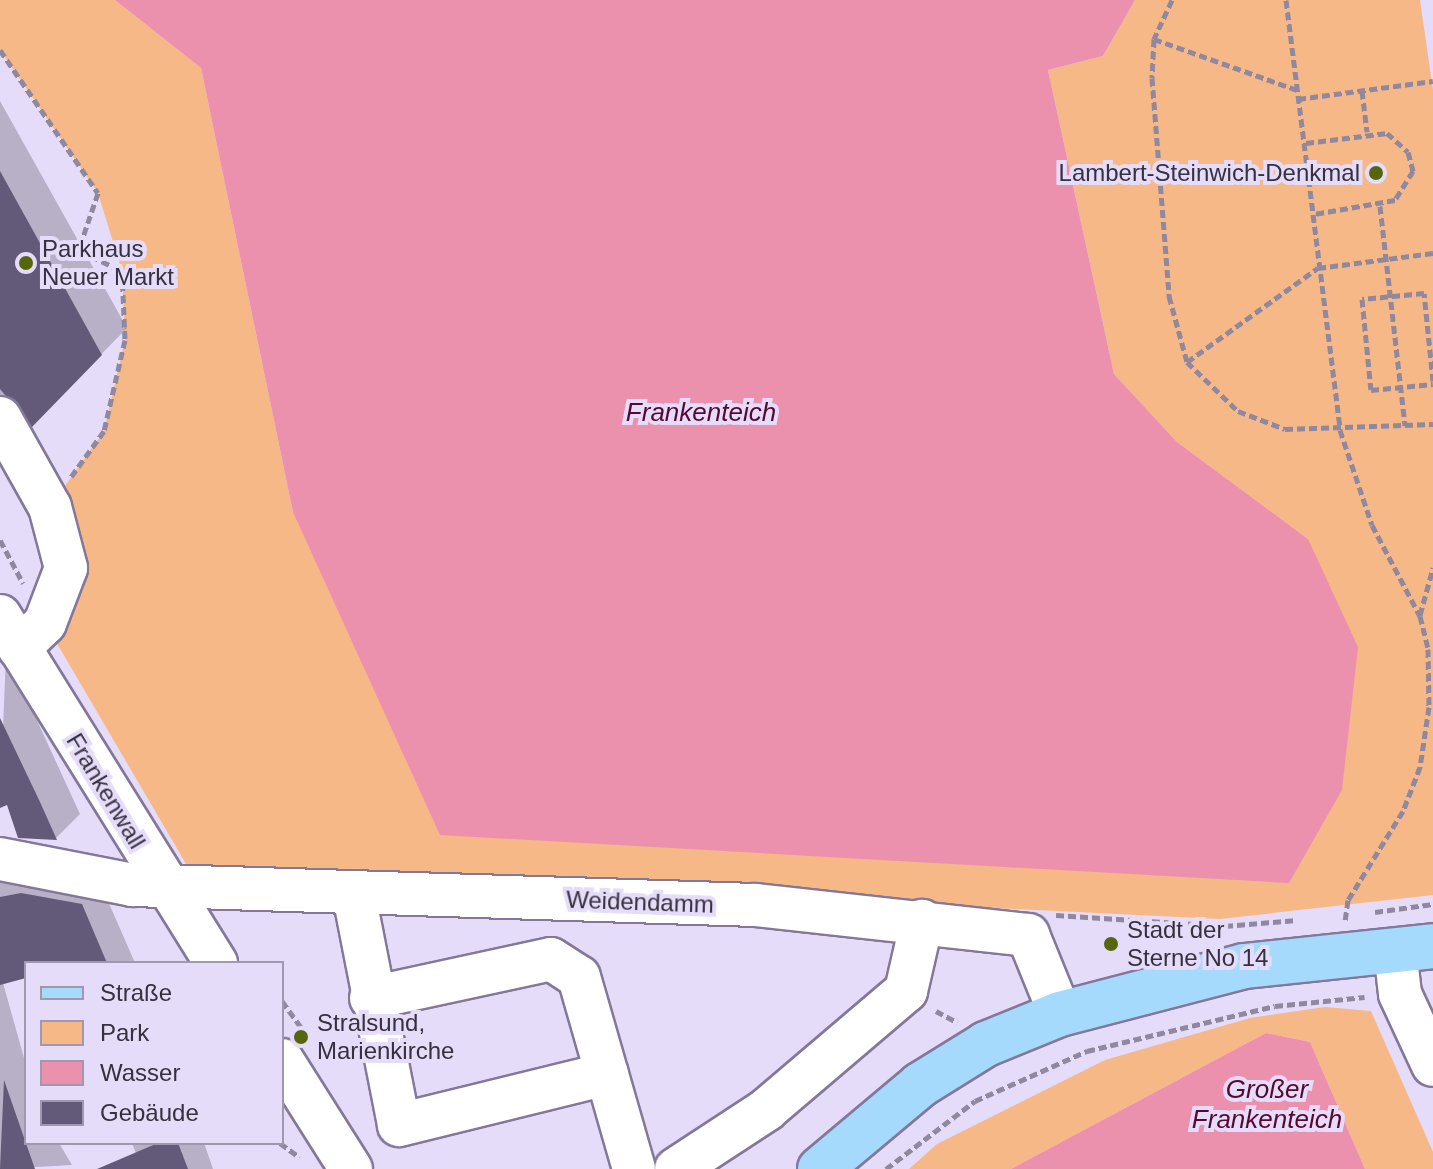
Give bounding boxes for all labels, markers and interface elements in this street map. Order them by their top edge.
place label: Lambert-Steinwich-Denkmal [1059,159,1360,187]
marker: Lambert-Steinwich-Denkmal [1367,164,1385,182]
place label: Parkhaus Neuer Markt [42,235,174,291]
marker: Parkhaus Neuer Markt [17,254,35,272]
water label: Frankenteich [626,397,776,429]
street label: Frankenwall [60,728,152,854]
street label: Weidendamm [566,885,714,919]
place label: Stadt der Sterne No 14 [1127,916,1268,972]
marker: Stadt der Sterne No 14 [1102,935,1120,953]
legend [24,961,284,1145]
text: Straße [100,979,172,1006]
place label: Stralsund, Marienkirche [317,1009,454,1065]
text: Park [100,1019,149,1046]
marker: Stralsund, Marienkirche [292,1028,310,1046]
text: Wasser [100,1059,180,1086]
water label: Großer Frankenteich [1192,1074,1342,1136]
text: Gebäude [100,1099,199,1126]

